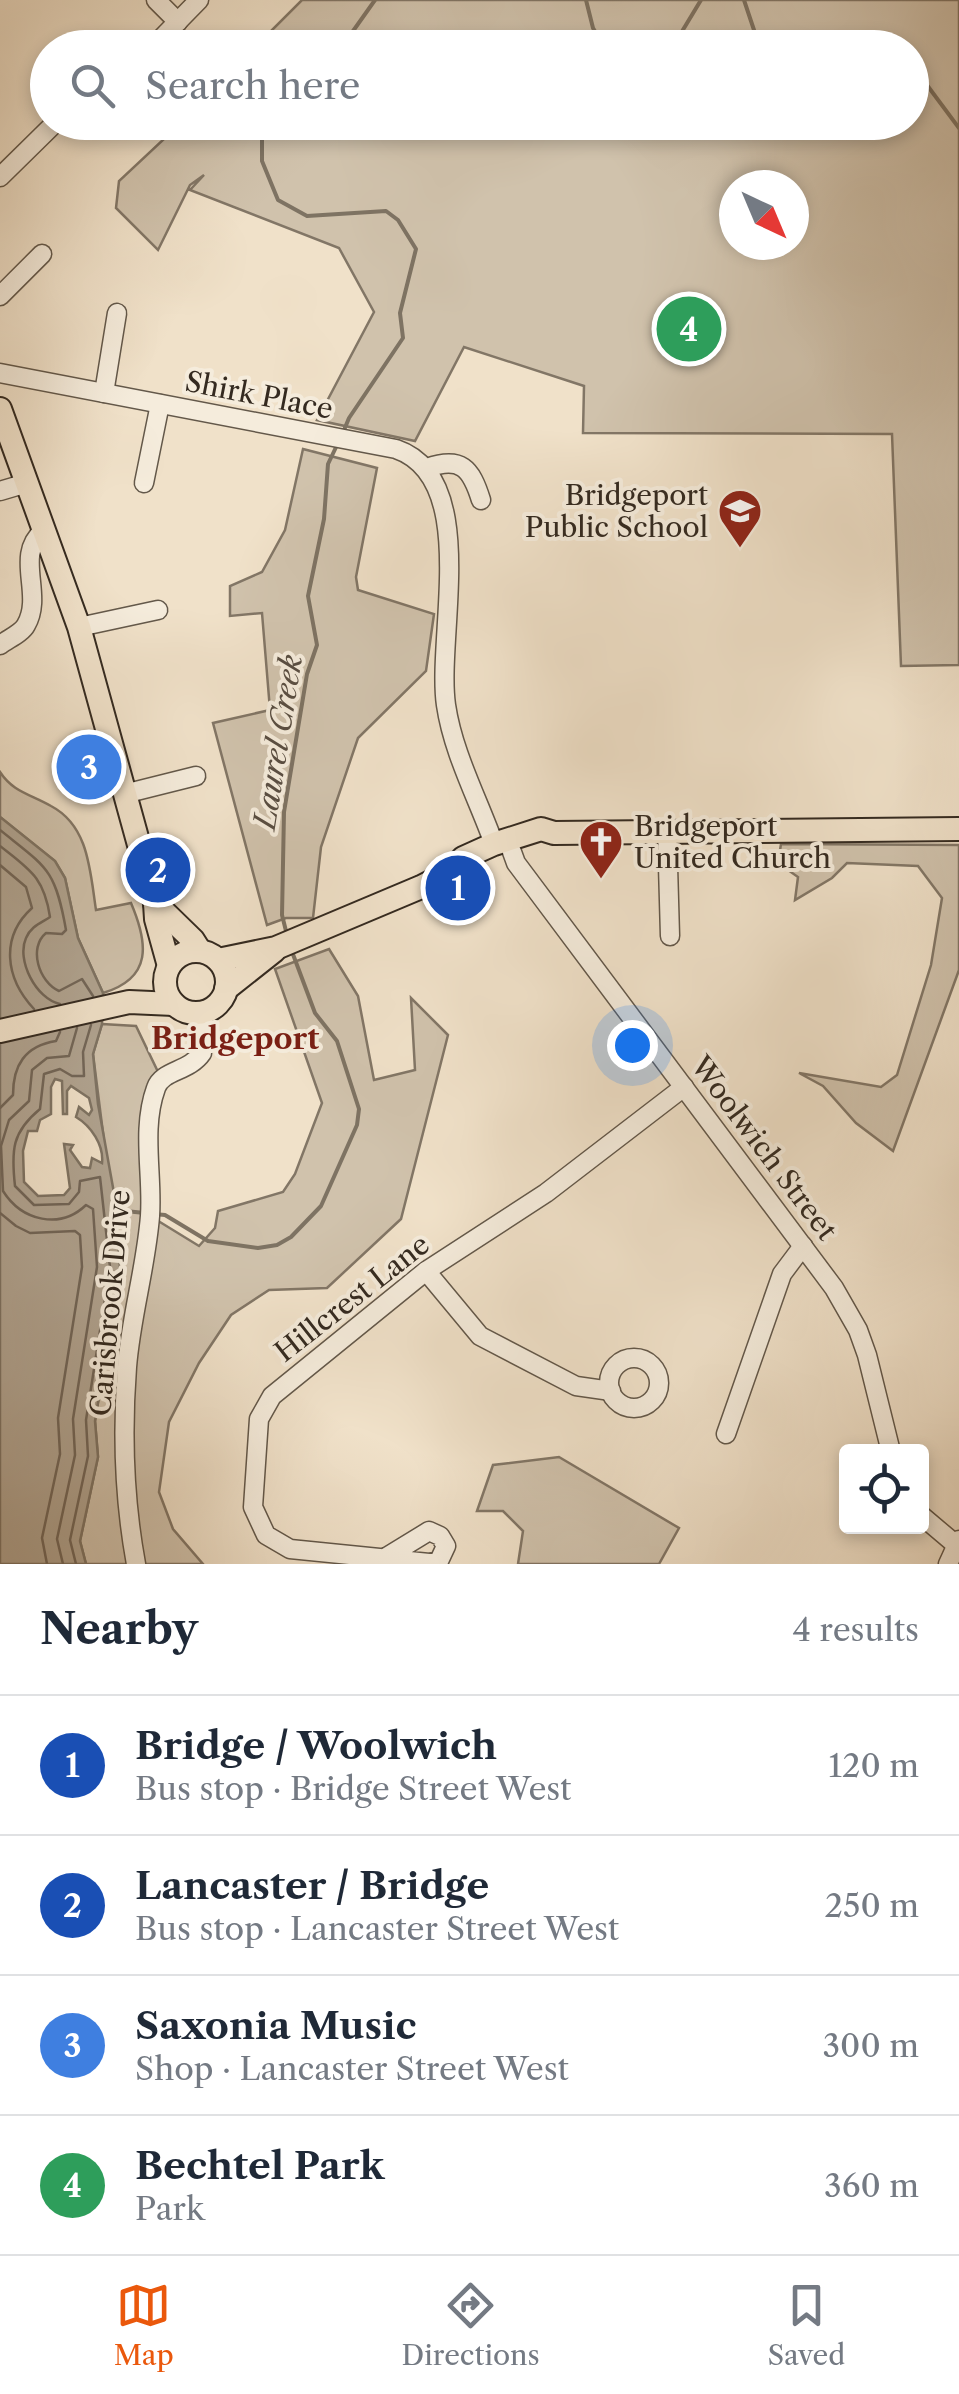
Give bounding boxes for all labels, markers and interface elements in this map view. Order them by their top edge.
search box [30,30,929,140]
icon: search [65,58,120,113]
text: Search here [145,62,360,109]
north arrow [719,170,809,260]
pin: 4 [656,292,722,366]
street label: Shirk Place [182,364,336,426]
place label: Bridgeport Public School [525,478,708,544]
school or university icon: Bridgeport Public School [717,488,763,549]
water label: Laurel Creek [246,652,310,834]
pin: 3 [56,730,122,804]
place label: Bridgeport United Church [634,809,831,875]
church icon: Bridgeport United Church [578,819,624,880]
pin: 2 [126,832,190,908]
pin: 1 [426,850,490,926]
district label: Bridgeport [151,1020,319,1057]
your location [607,1020,658,1071]
street label: Woolwich Street [683,1049,844,1247]
street label: Carisbrook Drive [83,1188,137,1418]
street label: Hillcrest Lane [268,1227,436,1369]
map controls [839,1444,929,1534]
button: locate [839,1444,929,1534]
text: Nearby [40,1603,198,1655]
text: 4 results [793,1610,919,1649]
text: Bridge / Woolwich [135,1722,497,1769]
text: 1 [65,1746,80,1785]
text: 120 m [829,1746,919,1785]
text: Bus stop · Bridge Street West [135,1769,571,1808]
text: Lancaster / Bridge [135,1862,489,1909]
text: 2 [63,1886,82,1925]
text: 250 m [825,1886,919,1925]
text: Bus stop · Lancaster Street West [135,1909,619,1948]
text: Saxonia Music [135,2002,417,2049]
text: 3 [63,2026,82,2065]
text: 300 m [822,2026,919,2065]
text: Shop · Lancaster Street West [135,2049,569,2088]
text: Bechtel Park [135,2142,385,2189]
text: 4 [63,2166,82,2205]
text: 360 m [824,2166,919,2205]
text: Park [135,2189,205,2228]
tab: Map [114,2278,174,2372]
tab: Directions [401,2278,540,2372]
tab: Saved [767,2278,845,2372]

